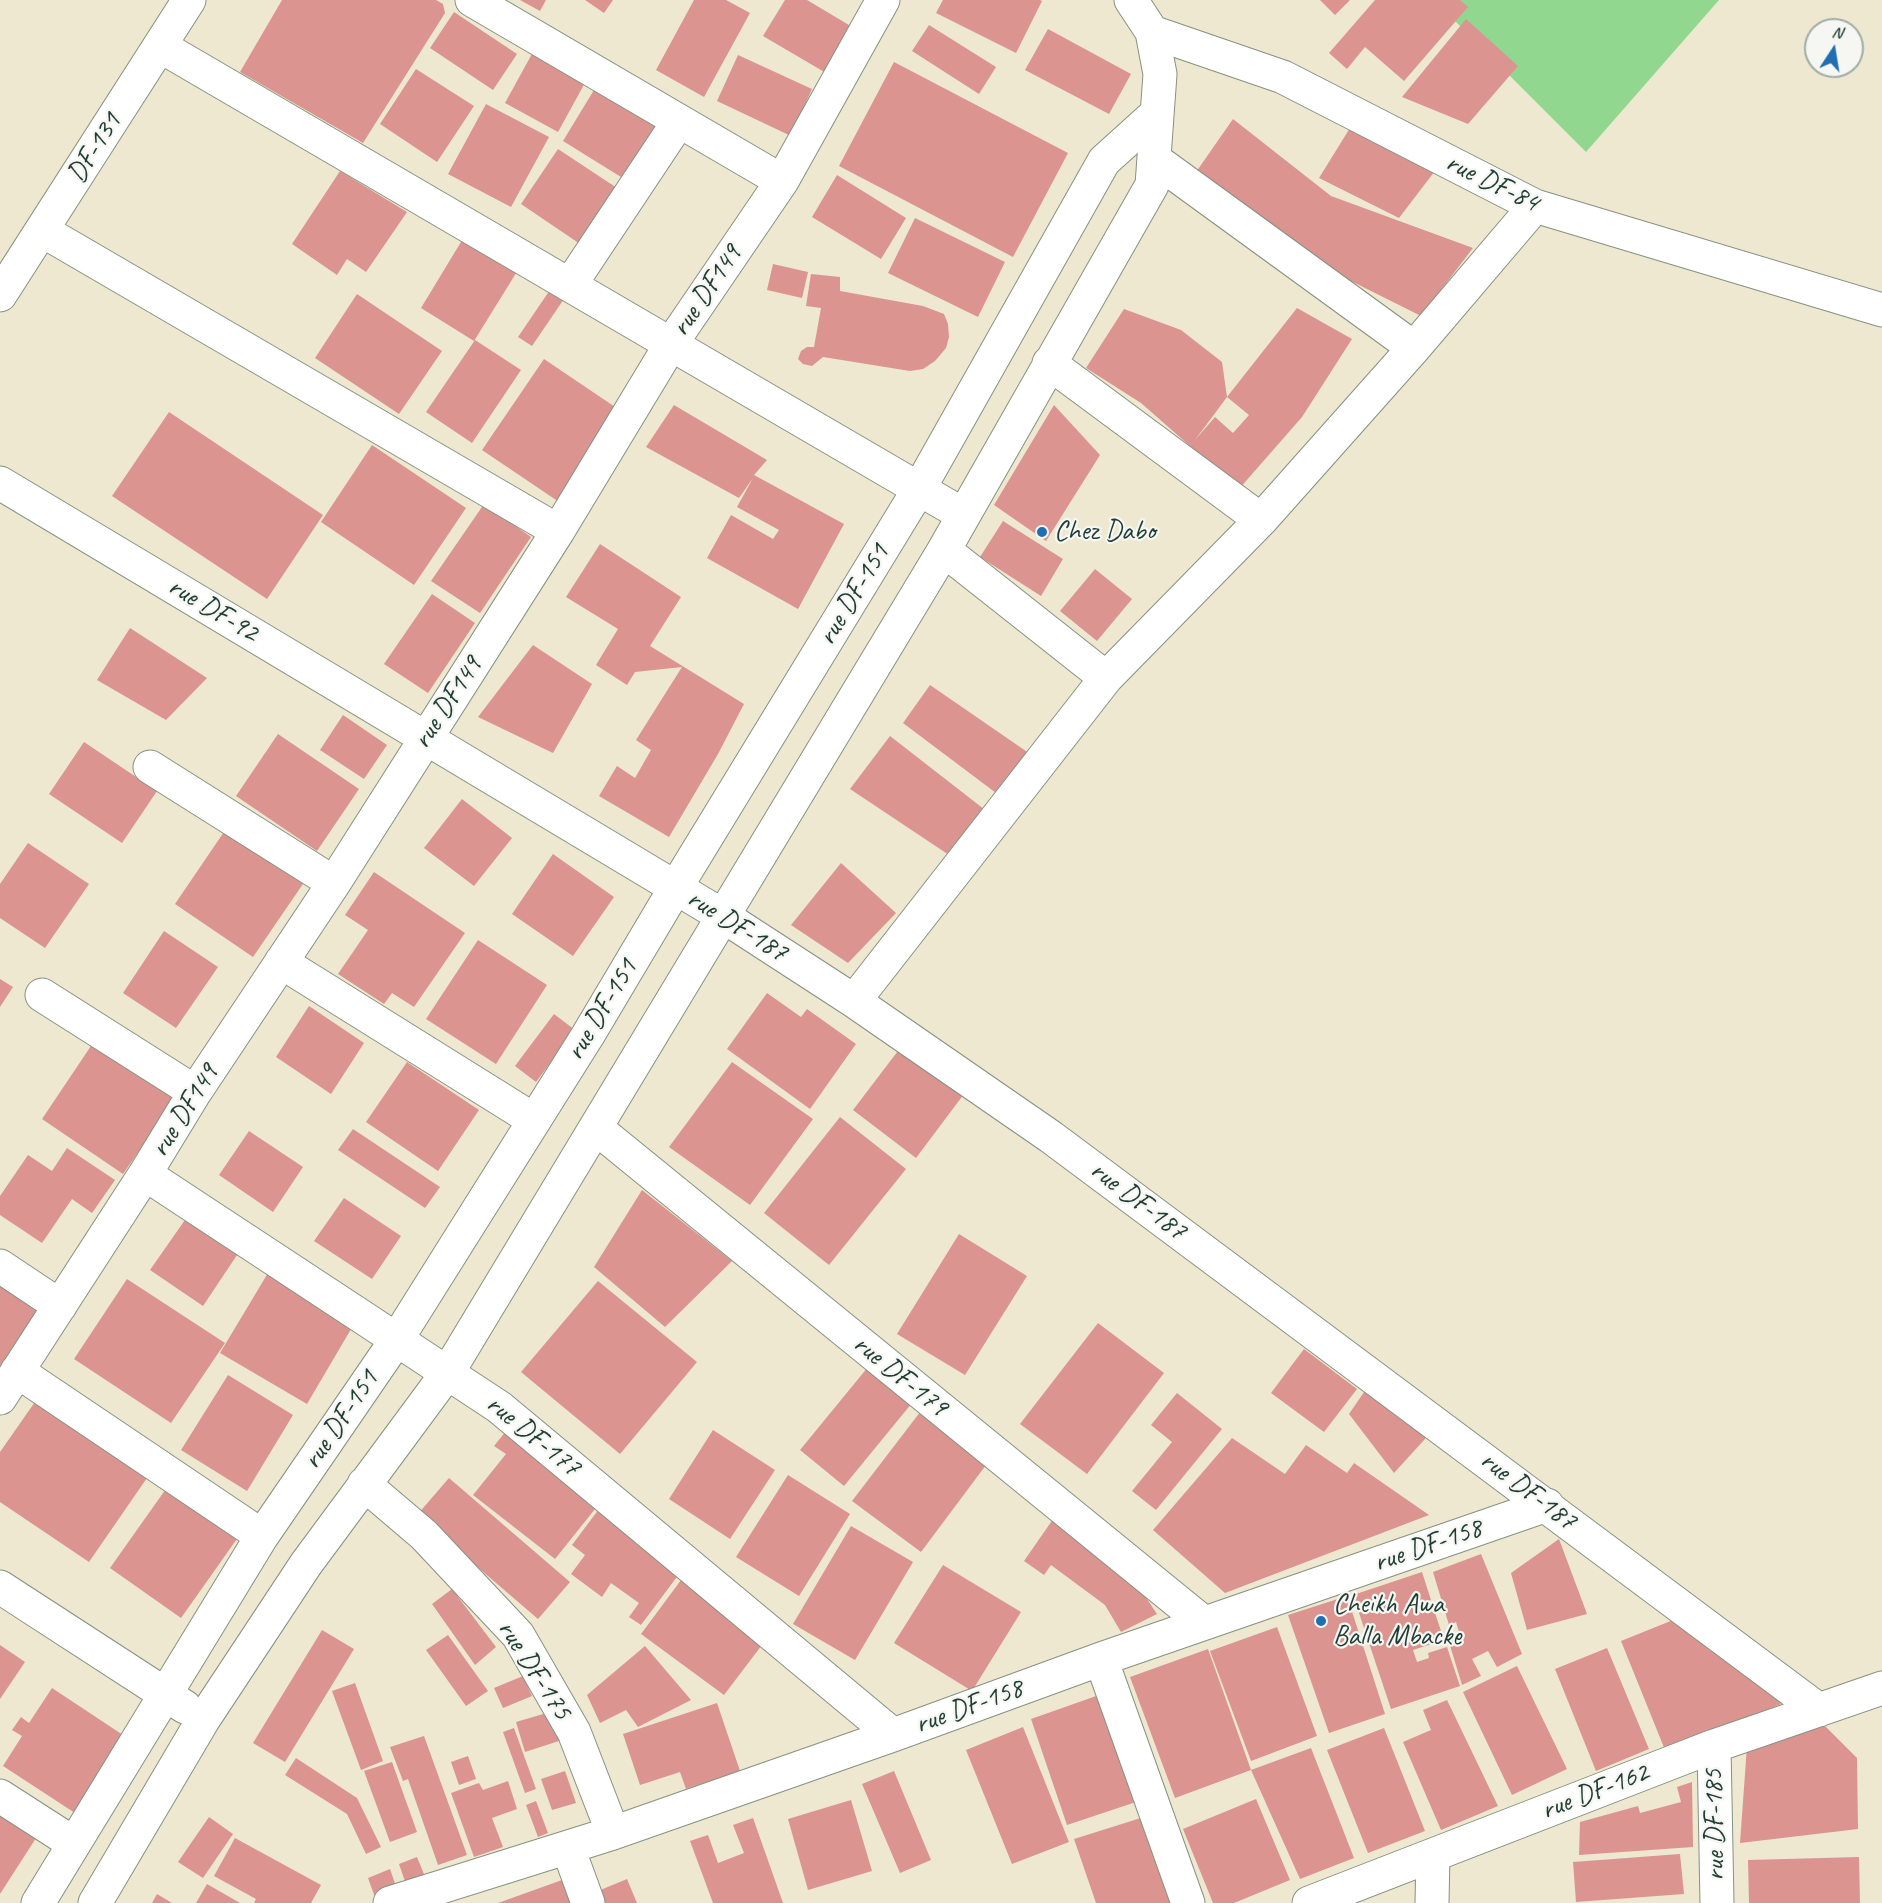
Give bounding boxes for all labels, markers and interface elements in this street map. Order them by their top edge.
north arrow [1804,18,1864,78]
text: N [1830,22,1844,43]
street label: DF-131 [61,107,129,189]
street label: rue DF-84 [1440,146,1544,220]
street label: rue DF149 [664,239,750,343]
place label: Chez Dabo [1054,515,1155,549]
marker: Chez Dabo [1035,525,1049,539]
street label: rue DF-151 [811,538,897,652]
street label: rue DF-92 [162,570,264,650]
street label: rue DF149 [406,651,490,755]
street label: rue DF-187 [681,882,793,970]
street label: rue DF-151 [559,953,645,1067]
street label: rue DF149 [143,1058,227,1164]
street label: rue DF-187 [1083,1154,1193,1248]
street label: rue DF-179 [846,1328,954,1424]
street label: rue DF-151 [296,1364,386,1476]
street label: rue DF-177 [479,1388,587,1484]
street label: rue DF-187 [1473,1444,1583,1538]
street label: rue DF-158 [1369,1512,1487,1580]
place label: Cheikh Awa Balla Mbacke [1333,1588,1461,1654]
street label: rue DF-175 [489,1614,579,1726]
marker: Cheikh Awa Balla Mbacke [1314,1614,1328,1628]
street label: rue DF-158 [911,1672,1027,1742]
street label: rue DF-162 [1537,1756,1653,1828]
street label: rue DF-185 [1697,1769,1733,1881]

